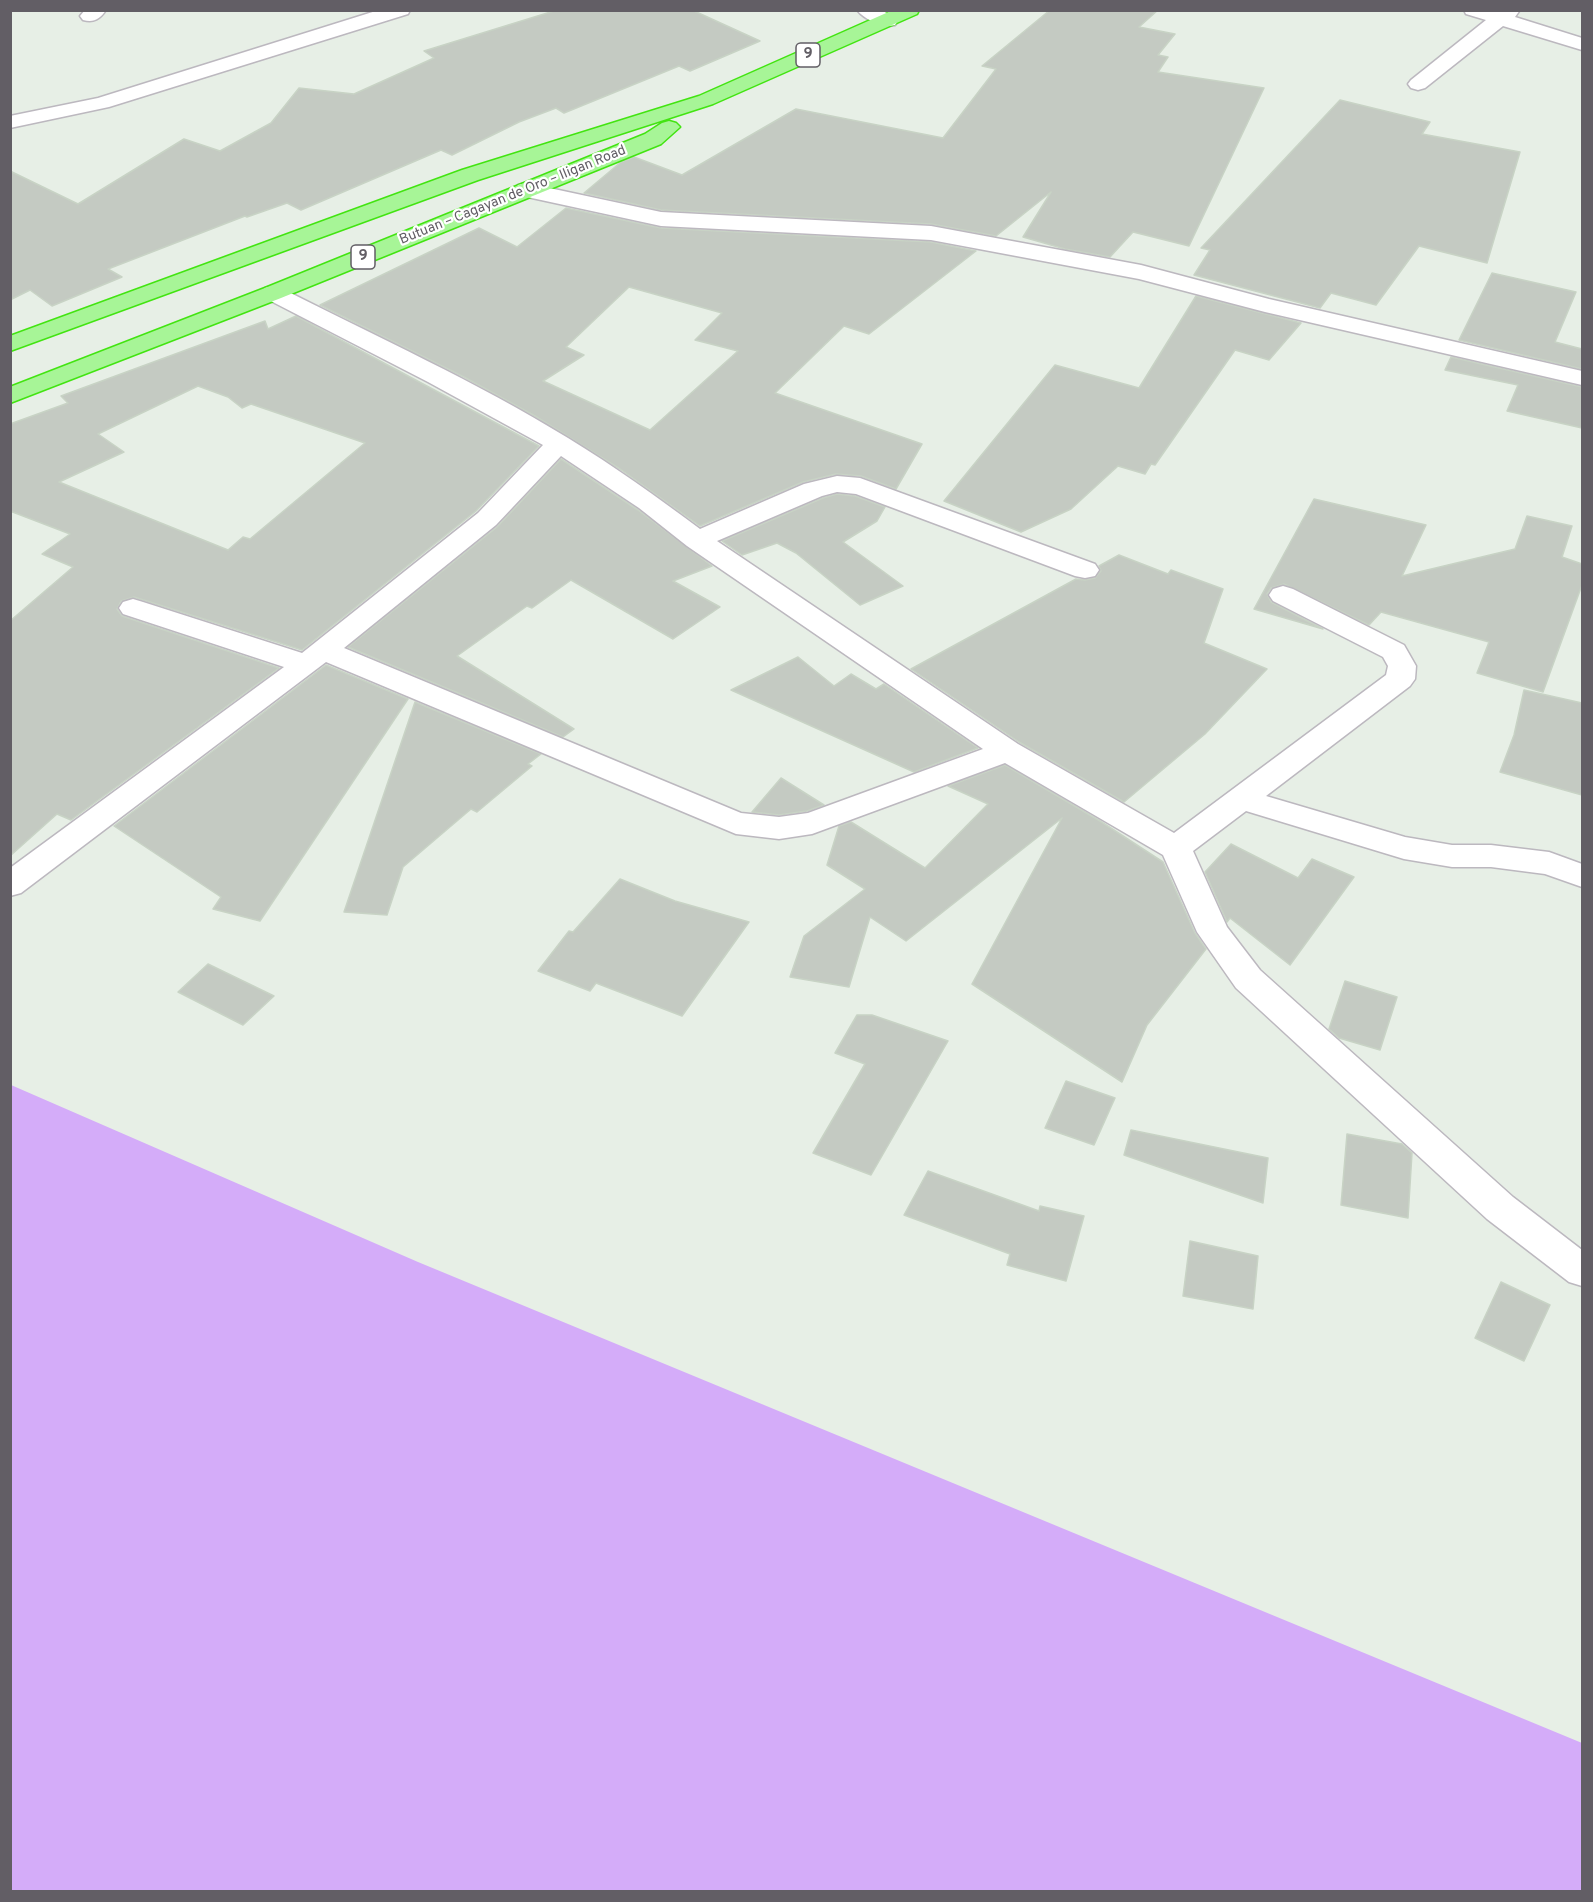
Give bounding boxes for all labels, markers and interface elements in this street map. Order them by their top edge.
road number: 9 [796,43,820,67]
street label: Butuan – Cagayan de Oro – Iligan Road [397,143,629,249]
road number: 9 [351,245,375,269]

